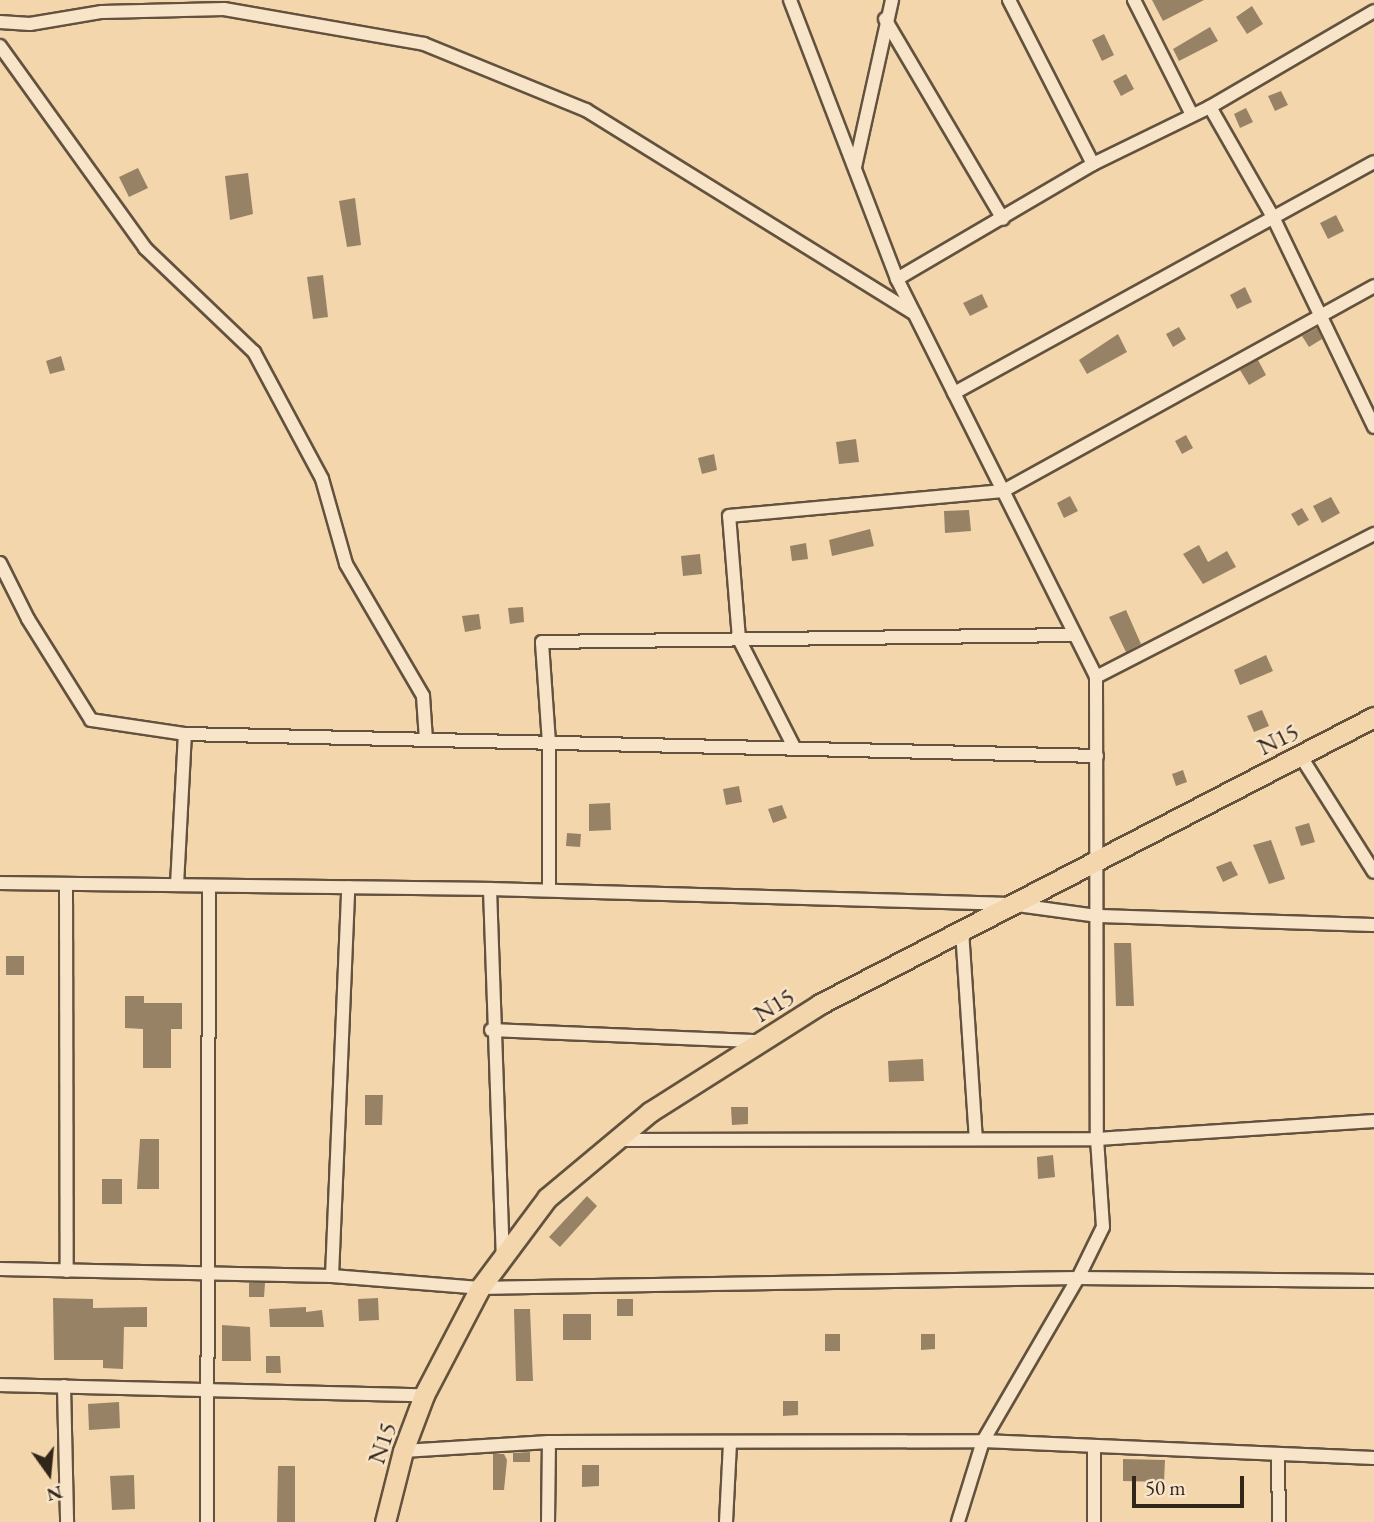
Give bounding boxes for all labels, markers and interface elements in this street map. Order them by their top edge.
street label: N15 [1253,717,1303,761]
street label: N15 [749,982,799,1028]
street label: N15 [362,1419,402,1467]
north arrow [14,1438,84,1508]
scale bar [1136,1462,1248,1506]
text: 50 m [1145,1474,1186,1501]
text: N [44,1480,65,1508]

